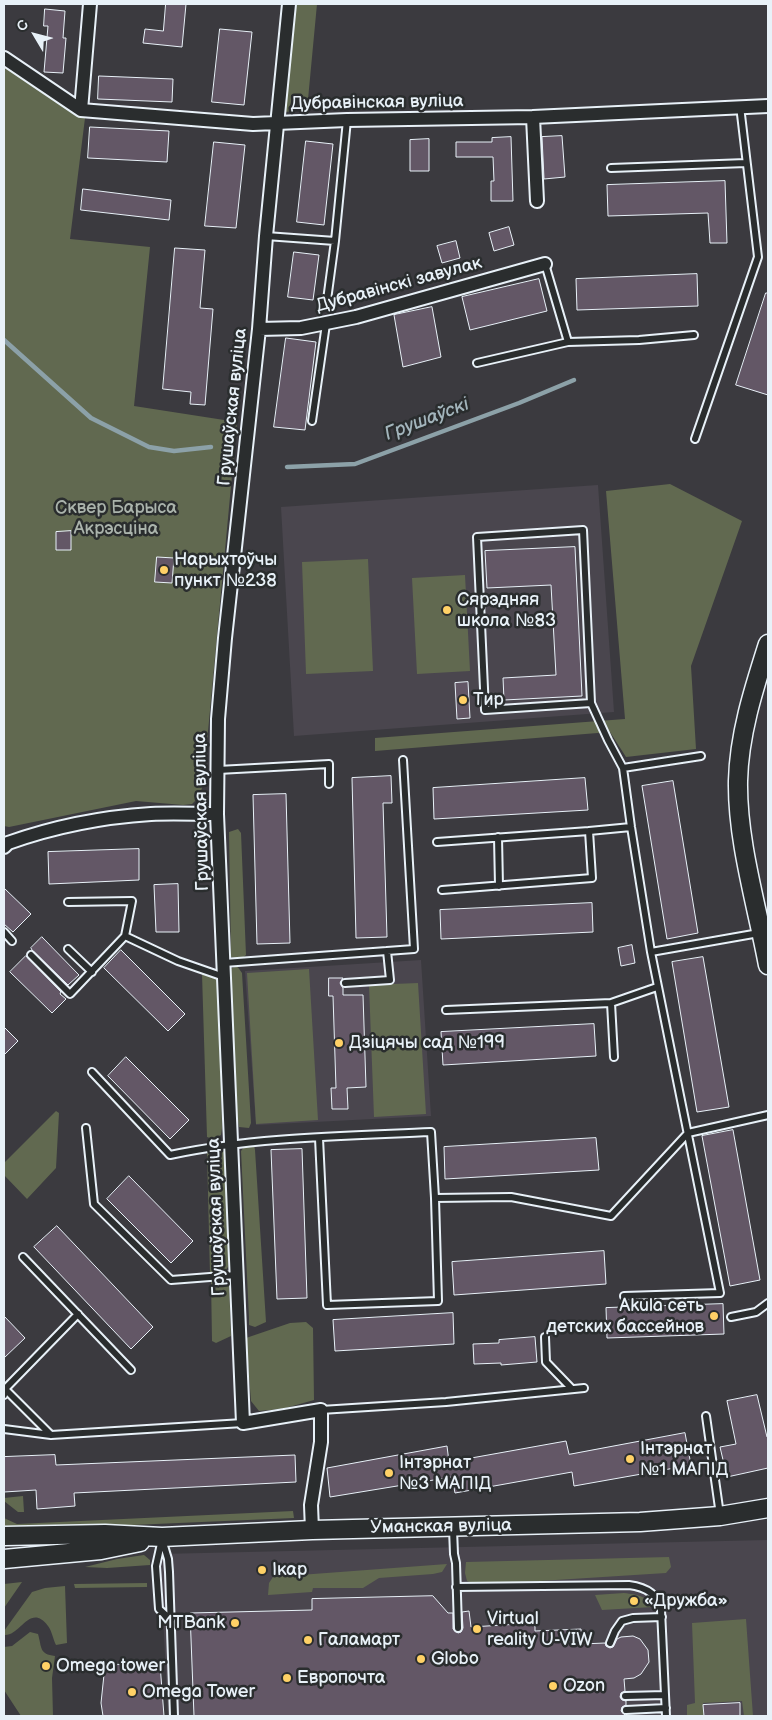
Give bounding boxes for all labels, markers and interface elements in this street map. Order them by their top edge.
north arrow [10,10,60,60]
text: С [13,17,32,35]
street label: Дубравінская вуліца [290,91,464,115]
street label: Дубравінскі завулак [314,252,484,318]
street label: Грушаўская вуліца [214,327,252,487]
water label: Грушаўскі [381,393,473,447]
park label: Сквер Барыса Акрэсціна [55,497,177,540]
place label: Нарыхтоўчы пункт №238 [174,549,277,592]
marker: Нарыхтоўчы пункт №238 [158,564,170,576]
place label: Сярэдняя школа №83 [457,589,556,632]
marker: Сярэдняя школа №83 [441,604,453,616]
place label: Тир [473,689,504,711]
marker: Тир [457,694,469,706]
street label: Грушаўская вуліца [190,733,214,891]
place label: Дзіцячы сад №199 [349,1032,505,1054]
marker: Дзіцячы сад №199 [333,1037,345,1049]
street label: Грушаўская вуліца [203,1137,231,1297]
place label: Akula сеть детских бассейнов [546,1295,704,1338]
marker: Akula сеть детских бассейнов [708,1310,720,1322]
place label: Інтэрнат №1 МАПІД [640,1438,728,1480]
place label: Інтэрнат №3 МАПІД [399,1452,492,1495]
marker: Інтэрнат №1 МАПІД [624,1453,636,1465]
marker: Інтэрнат №3 МАПІД [383,1467,395,1479]
street label: Уманская вуліца [370,1515,512,1539]
place label: Ікар [272,1559,307,1581]
marker: Ікар [256,1564,268,1576]
place label: «Дружба» [644,1590,728,1612]
marker: «Дружба» [628,1595,640,1607]
place label: Virtual reality U-VIW [487,1608,593,1650]
place label: MTBank [157,1612,225,1634]
marker: MTBank [229,1617,241,1629]
marker: Virtual reality U-VIW [471,1623,483,1635]
place label: Галамарт [318,1629,400,1651]
marker: Галамарт [302,1634,314,1646]
place label: Globo [431,1648,479,1670]
marker: Globo [415,1653,427,1665]
place label: Omega tower [56,1655,165,1677]
marker: Omega tower [40,1660,52,1672]
place label: Европочта [297,1667,385,1689]
marker: Европочта [281,1672,293,1684]
place label: Ozon [563,1675,605,1697]
marker: Ozon [547,1680,559,1692]
place label: Omega Tower [142,1681,255,1703]
marker: Omega Tower [126,1686,138,1698]

